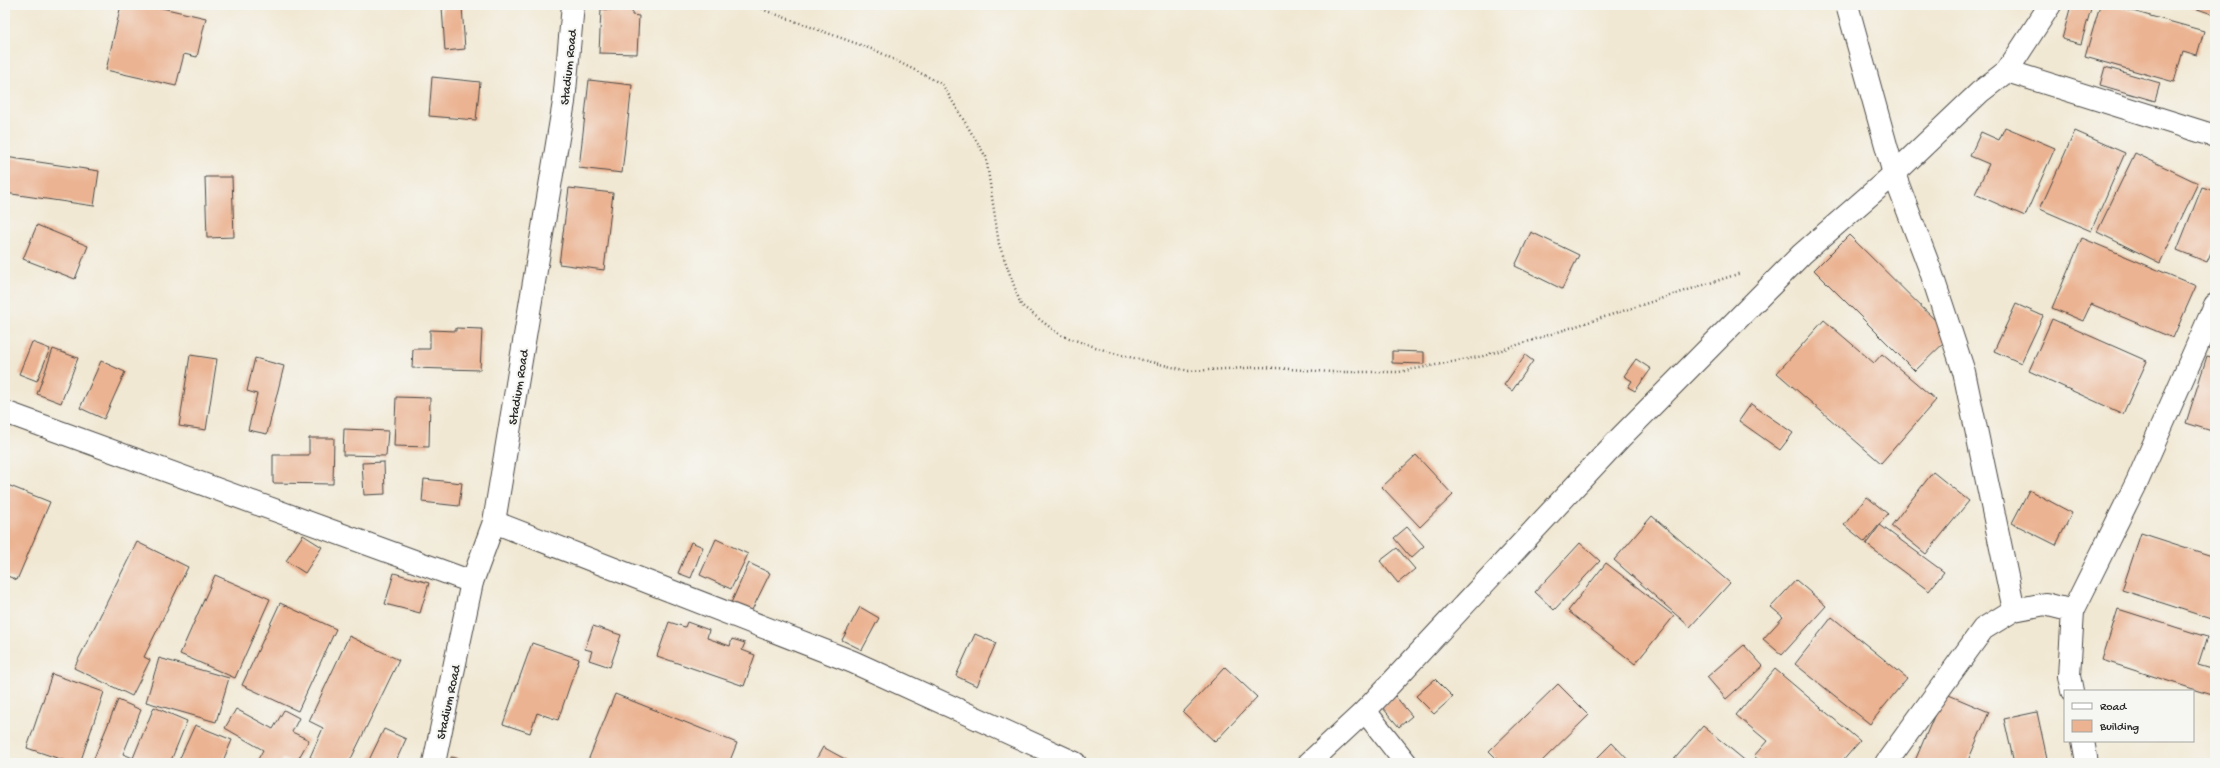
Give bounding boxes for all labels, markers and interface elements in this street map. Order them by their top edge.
street label: Stadium Road [558,27,581,106]
street label: Stadium Road [506,347,533,426]
street label: Stadium Road [434,663,465,741]
legend [2064,690,2194,742]
text: Road [2100,701,2127,715]
text: Building [2099,721,2139,735]

